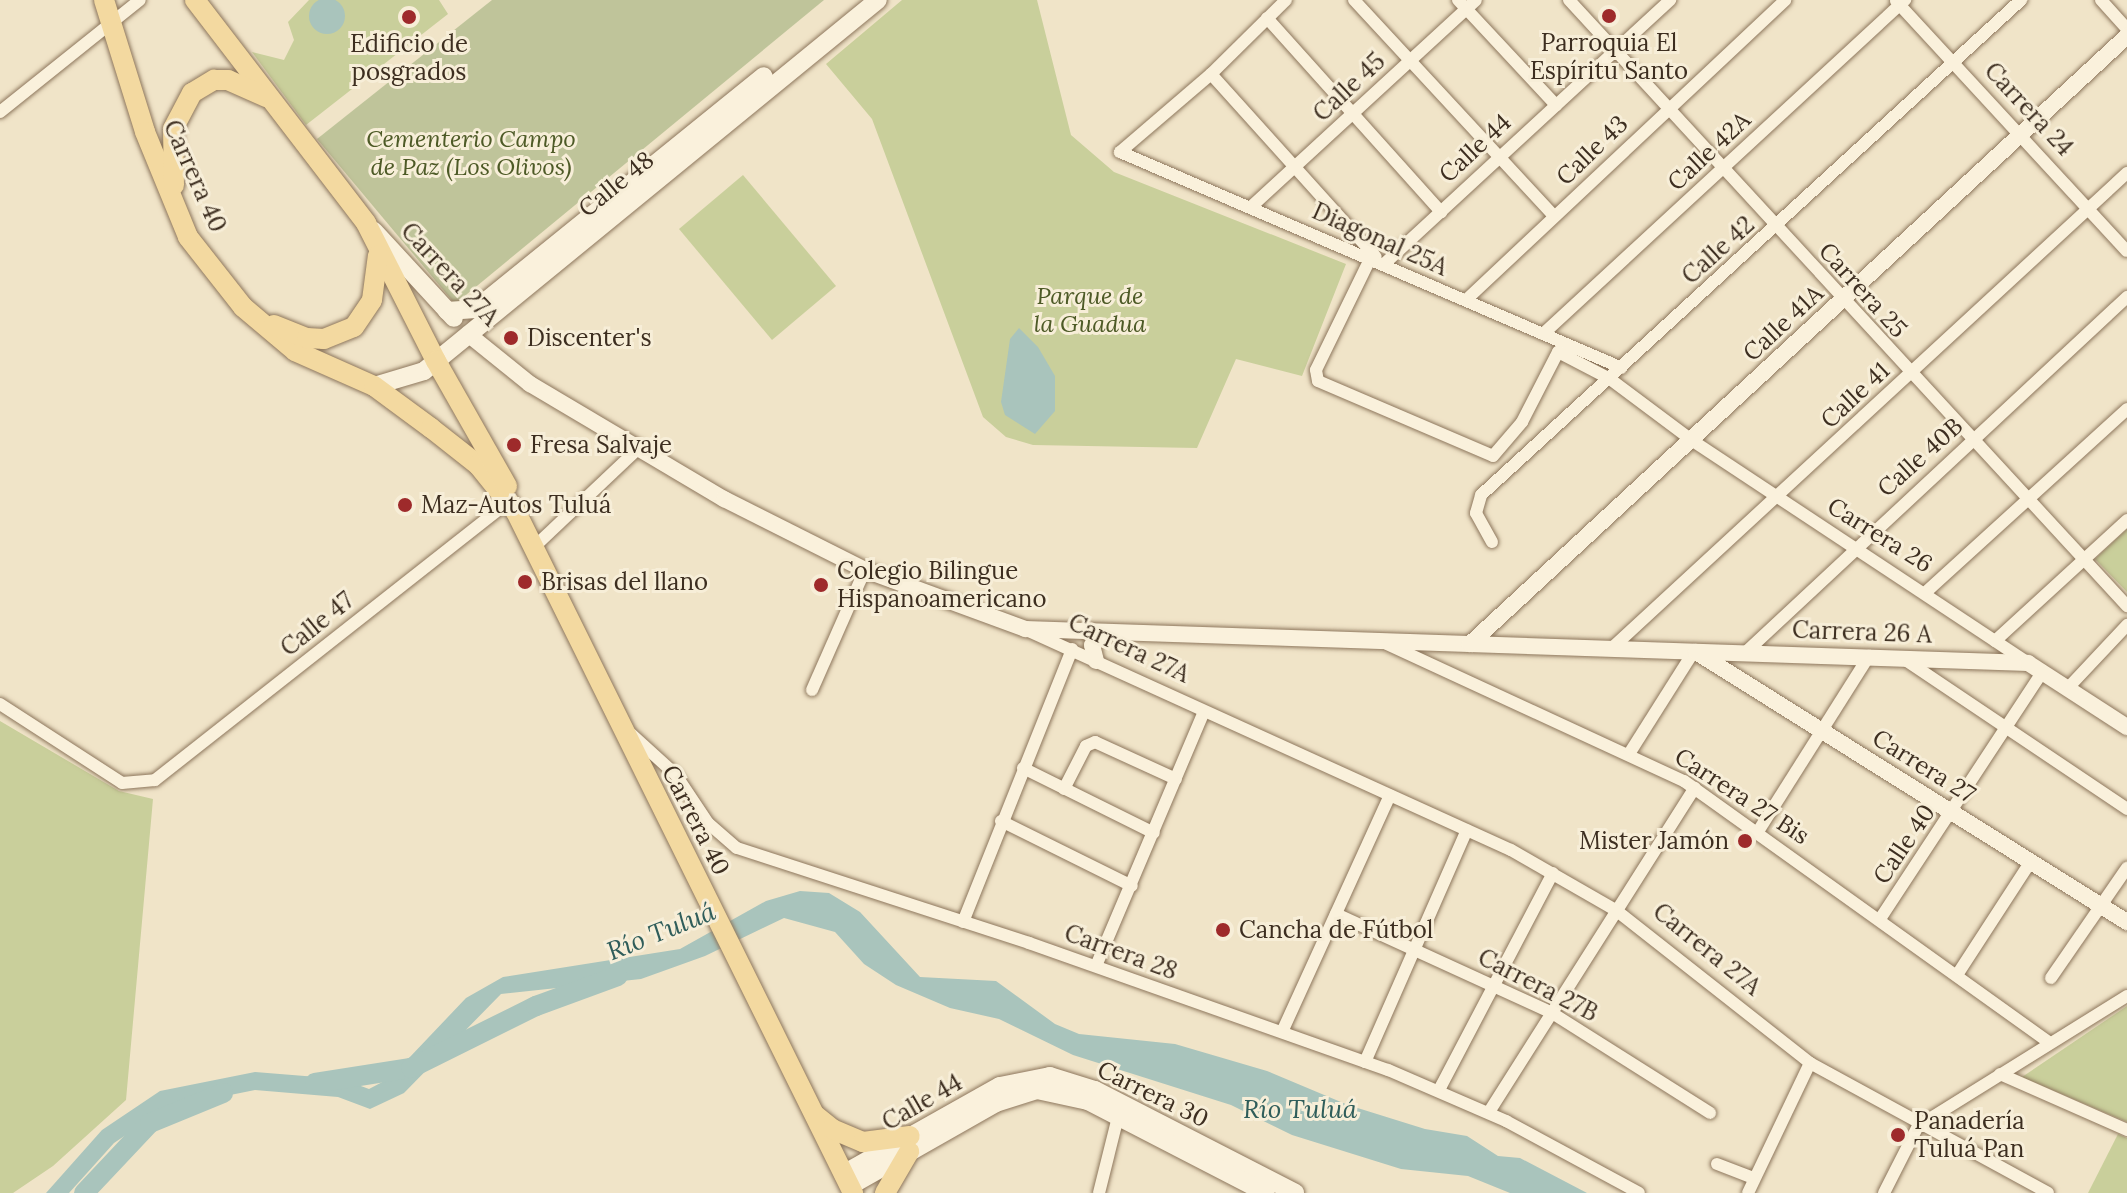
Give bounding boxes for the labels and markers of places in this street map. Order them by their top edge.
marker: Parroquia El Espíritu Santo [1600,7,1618,25]
marker: Edificio de posgrados [400,8,418,26]
place label: Parroquia El Espíritu Santo [1530,29,1688,85]
place label: Edificio de posgrados [350,30,468,86]
place label: Discenter's [527,324,652,352]
marker: Discenter's [502,329,520,347]
place label: Fresa Salvaje [530,431,672,459]
marker: Fresa Salvaje [505,436,523,454]
place label: Maz-Autos Tuluá [421,491,611,519]
marker: Maz-Autos Tuluá [396,496,414,514]
place label: Colegio Bilingue Hispanoamericano [837,557,1046,613]
place label: Brisas del llano [541,568,708,596]
marker: Brisas del llano [516,573,534,591]
marker: Colegio Bilingue Hispanoamericano [812,576,830,594]
place label: Mister Jamón [1579,827,1729,855]
marker: Mister Jamón [1736,832,1754,850]
place label: Cancha de Fútbol [1239,916,1433,944]
marker: Cancha de Fútbol [1214,921,1232,939]
place label: Panadería Tuluá Pan [1914,1107,2025,1163]
marker: Panadería Tuluá Pan [1889,1126,1907,1144]

